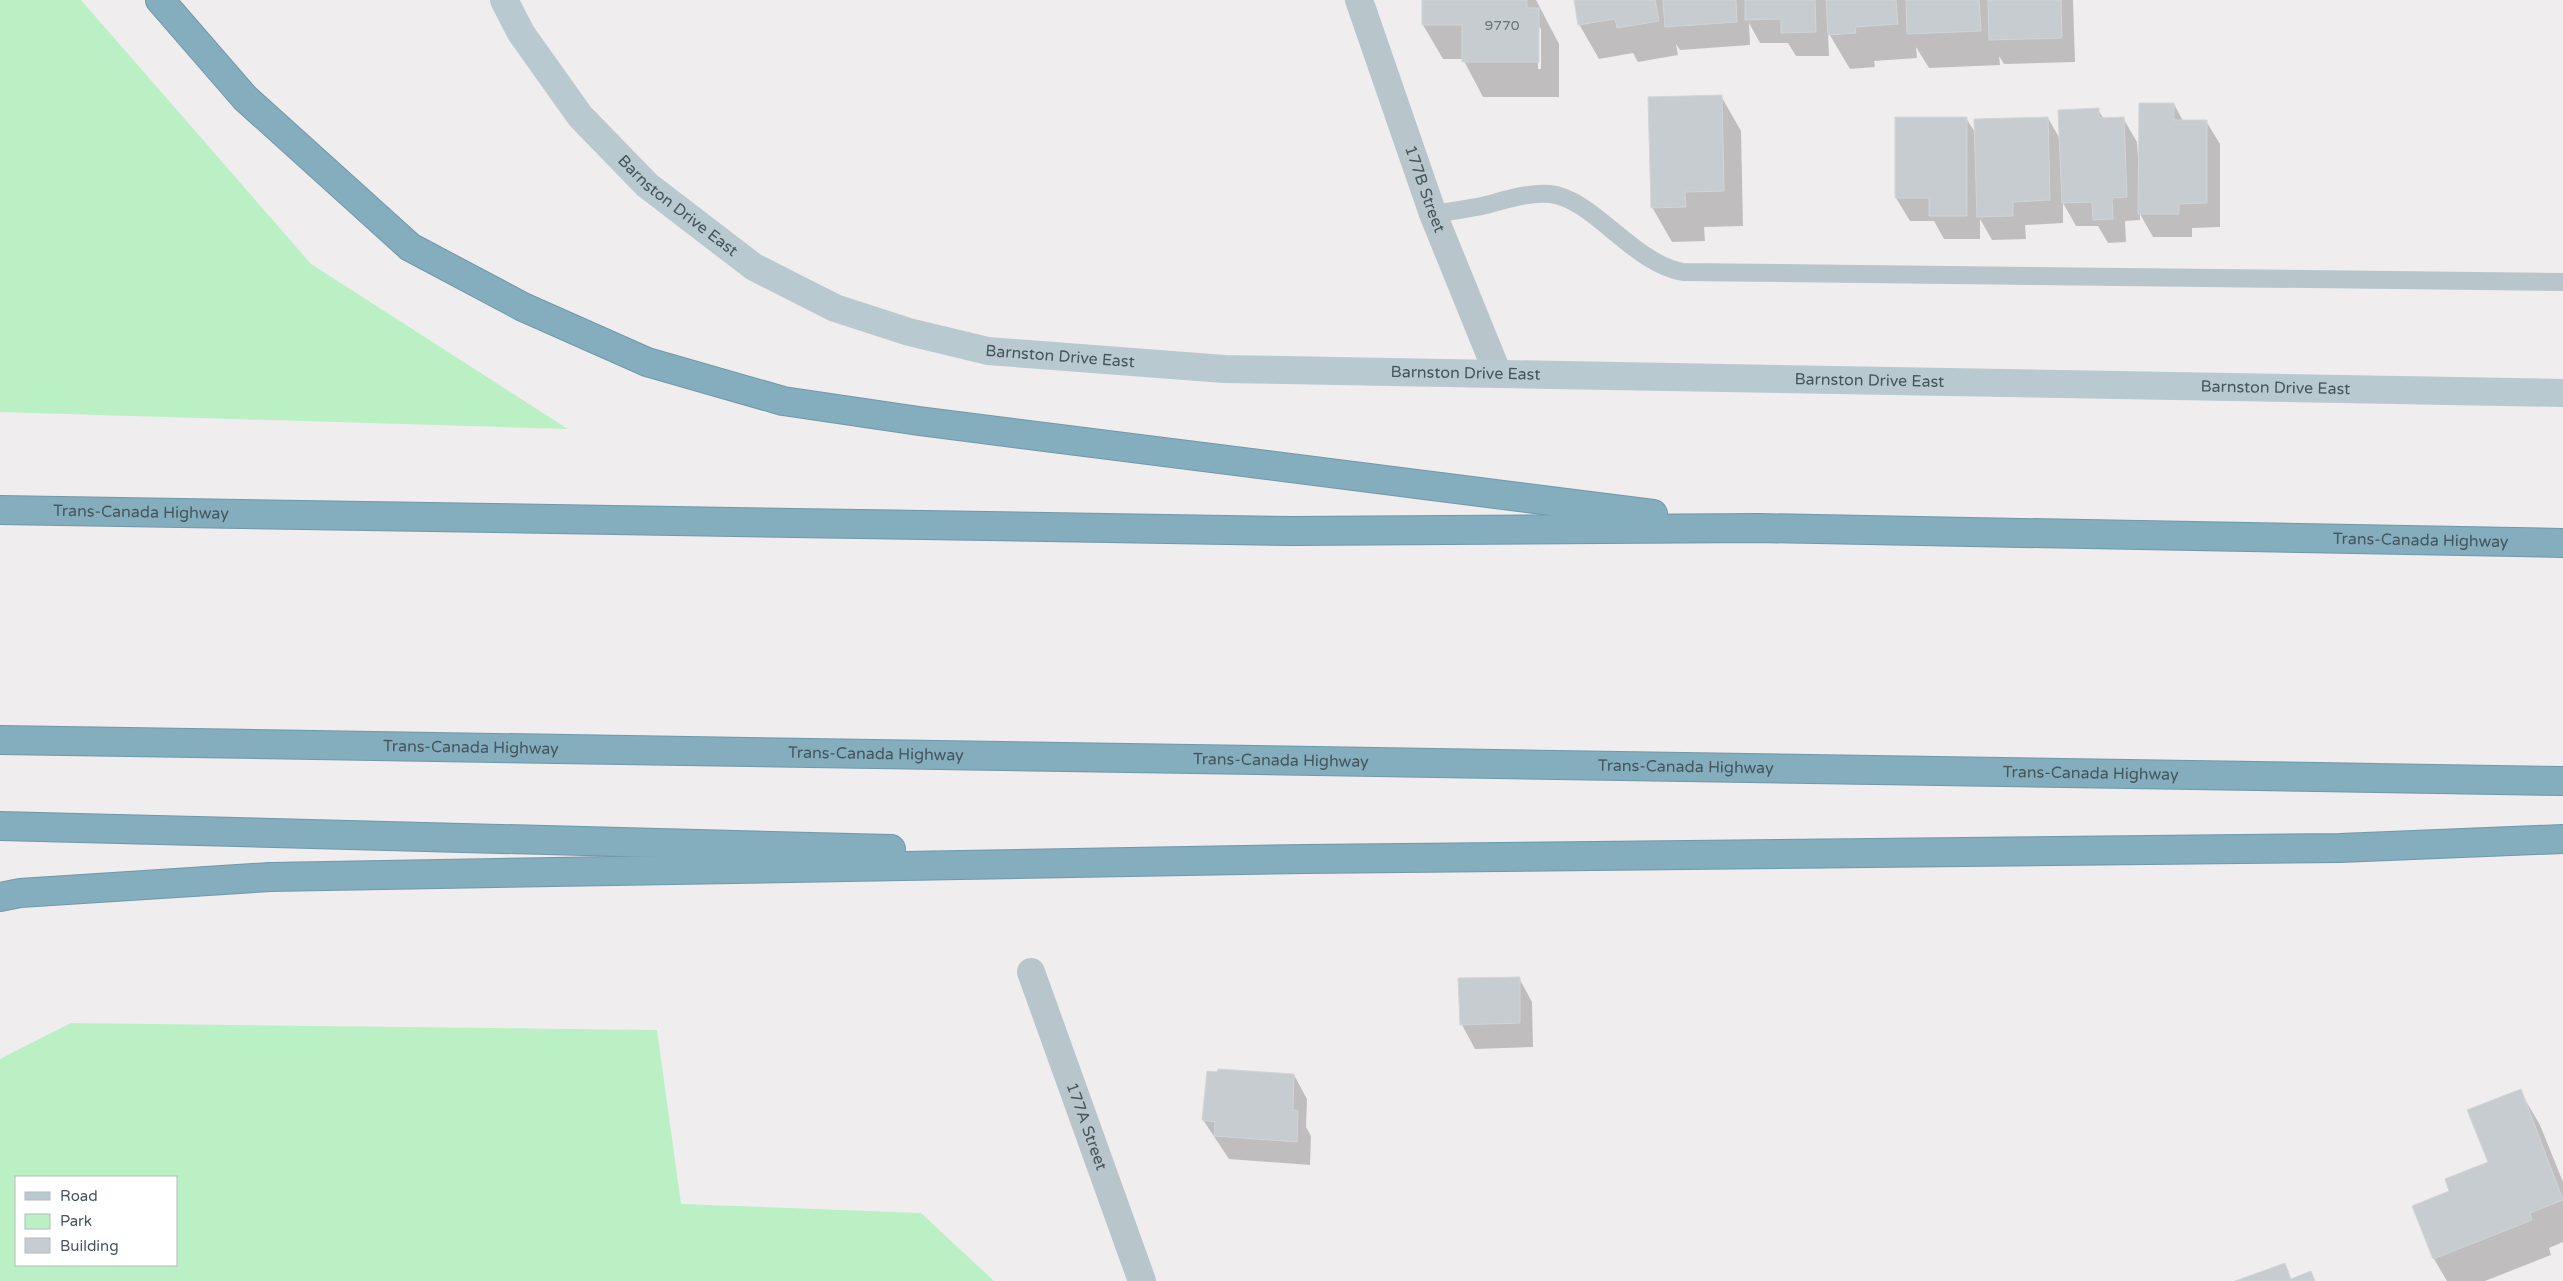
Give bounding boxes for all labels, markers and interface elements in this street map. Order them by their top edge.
house number: 9770 [1484,17,1520,34]
street label: 177B Street [1400,143,1449,236]
street label: Barnston Drive East [613,151,742,261]
street label: Barnston Drive East [985,341,1135,372]
street label: Barnston Drive East [1390,362,1541,385]
street label: Barnston Drive East [1794,369,1944,392]
street label: Barnston Drive East [2200,377,2350,399]
street label: Trans-Canada Highway [53,501,229,524]
street label: Trans-Canada Highway [2333,529,2509,552]
street label: Trans-Canada Highway [383,736,559,759]
street label: Trans-Canada Highway [788,743,964,765]
street label: Trans-Canada Highway [1193,749,1369,772]
street label: Trans-Canada Highway [1598,756,1774,778]
street label: Trans-Canada Highway [2003,762,2179,785]
street label: 177A Street [1061,1080,1111,1173]
legend [15,1176,178,1266]
text: Road [60,1187,98,1205]
text: Park [60,1212,92,1230]
text: Building [60,1237,119,1255]

